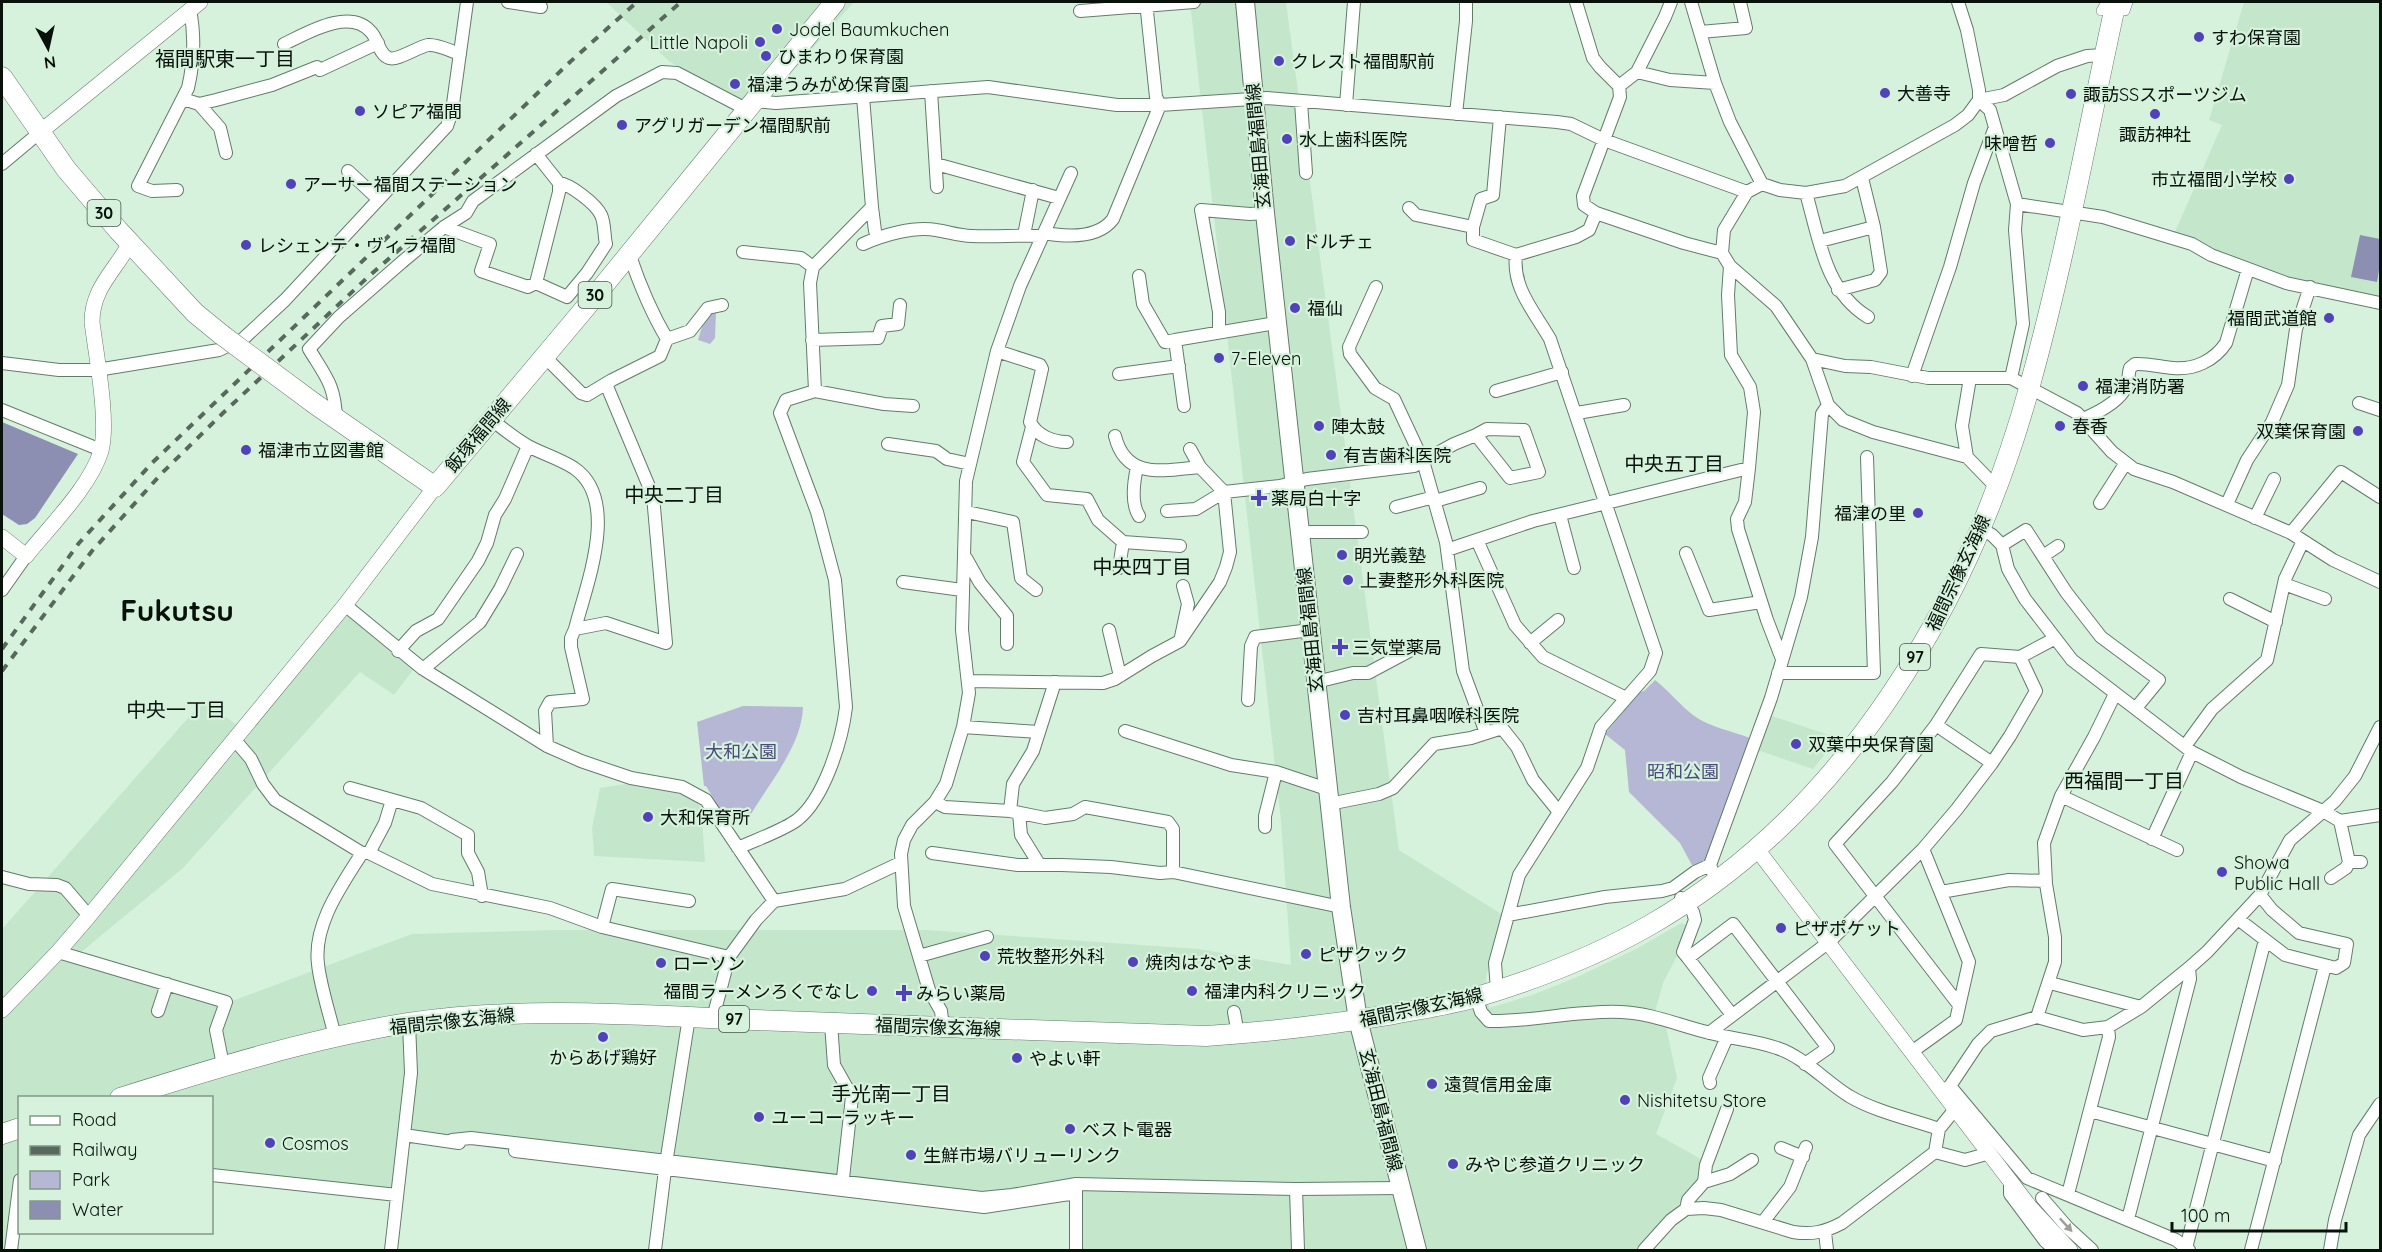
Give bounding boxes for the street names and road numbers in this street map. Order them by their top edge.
street label: 玄海田島福間線 [1241,82,1275,210]
road number: 30 [88,200,120,226]
road number: 30 [578,282,612,308]
street label: 飯塚福間線 [440,393,516,477]
street label: 福間宗像玄海線 [1921,511,1995,635]
street label: 玄海田島福間線 [1292,566,1328,694]
road number: 97 [1900,644,1930,670]
street label: 福間宗像玄海線 [1357,983,1485,1031]
street label: 福間宗像玄海線 [388,1003,516,1039]
road number: 97 [719,1006,749,1032]
street label: 福間宗像玄海線 [875,1013,1001,1041]
street label: 玄海田島福間線 [1355,1046,1407,1174]

